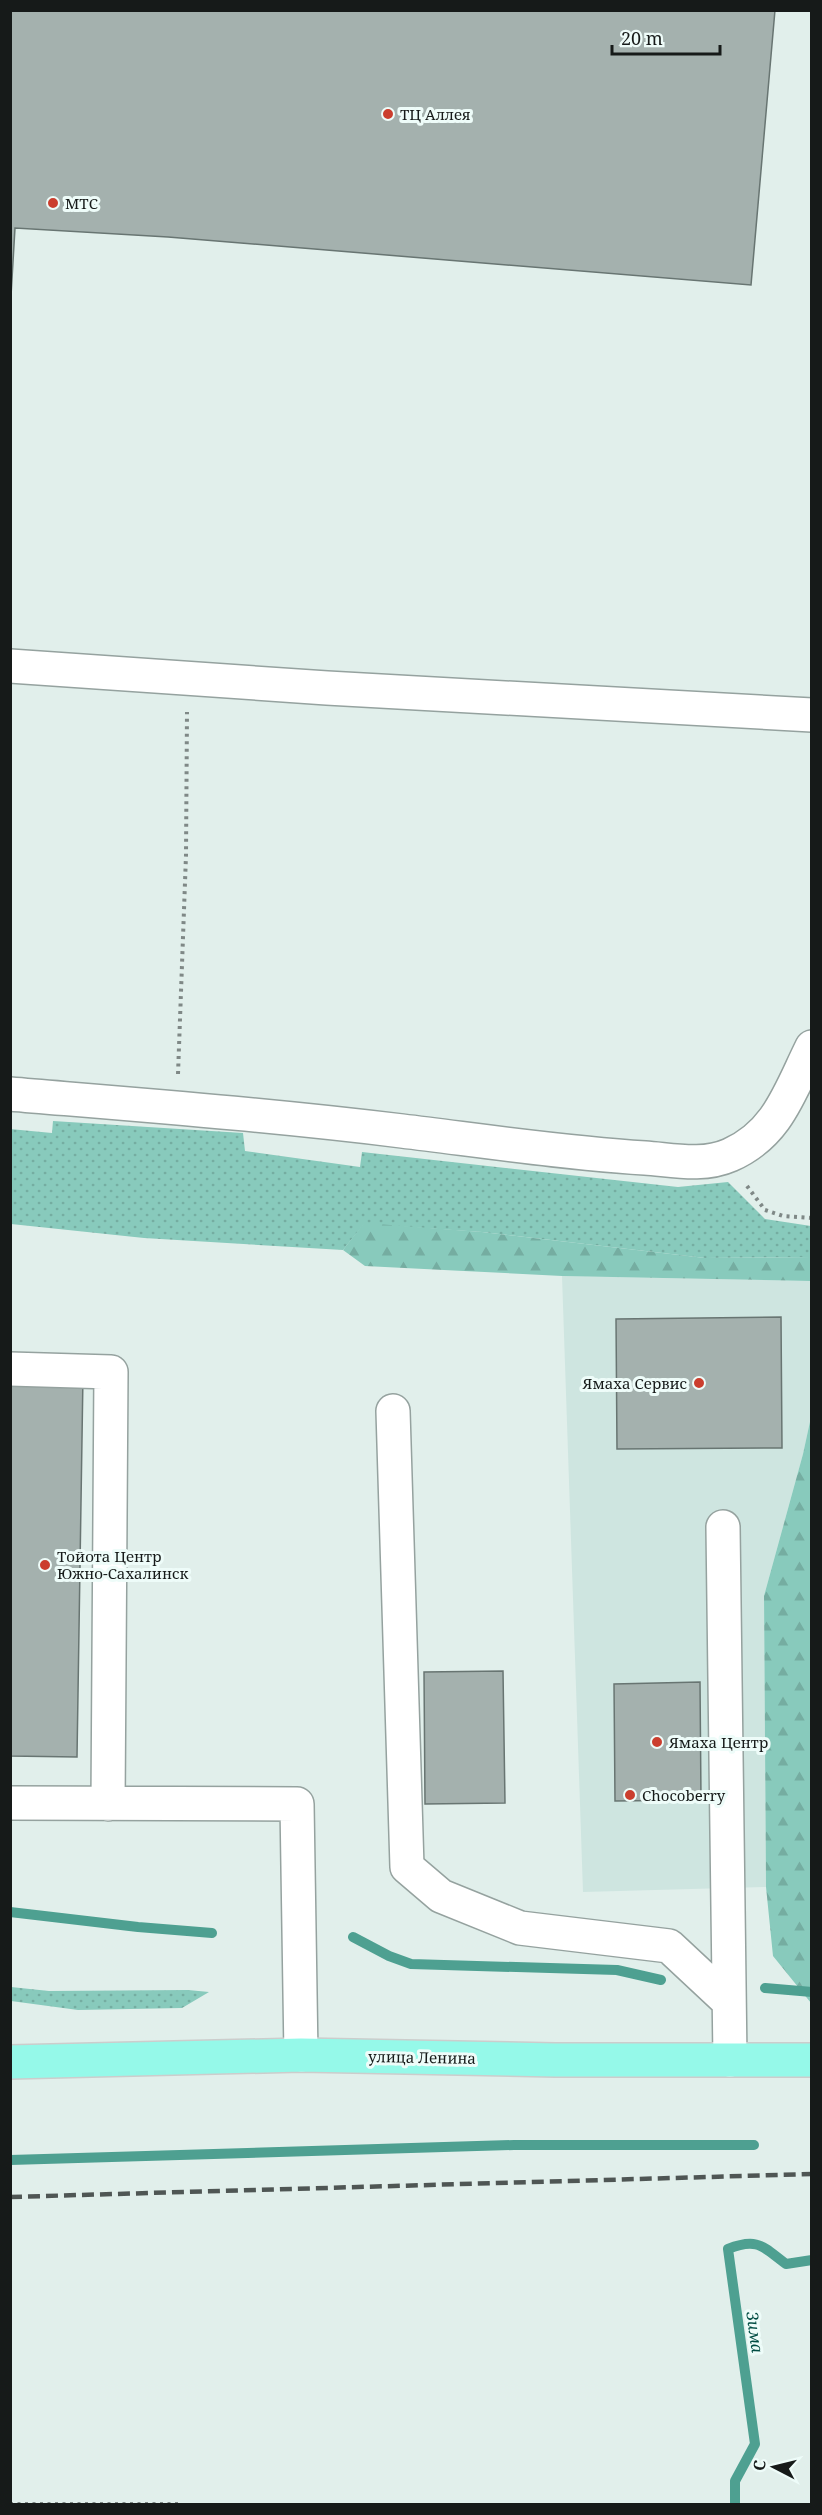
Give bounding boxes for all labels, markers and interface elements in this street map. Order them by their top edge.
scale bar [612,18,720,56]
text: 20 m [621,26,663,50]
place label: ТЦ Аллея [400,104,471,124]
marker: ТЦ Аллея [381,107,395,121]
place label: МТС [65,193,98,213]
marker: МТС [46,196,60,210]
place label: Ямаха Сервис [582,1373,687,1393]
marker: Ямаха Сервис [692,1376,706,1390]
place label: Тойота Центр Южно-Сахалинск [57,1546,188,1583]
marker: Тойота Центр Южно-Сахалинск [38,1558,52,1572]
place label: Ямаха Центр [668,1732,768,1752]
marker: Ямаха Центр [650,1735,664,1749]
place label: Chocoberry [642,1785,726,1805]
marker: Chocoberry [623,1788,637,1802]
street label: улица Ленина [368,2046,476,2068]
water label: Зима [741,2310,769,2354]
north arrow [744,2437,804,2497]
text: С [748,2459,771,2472]

